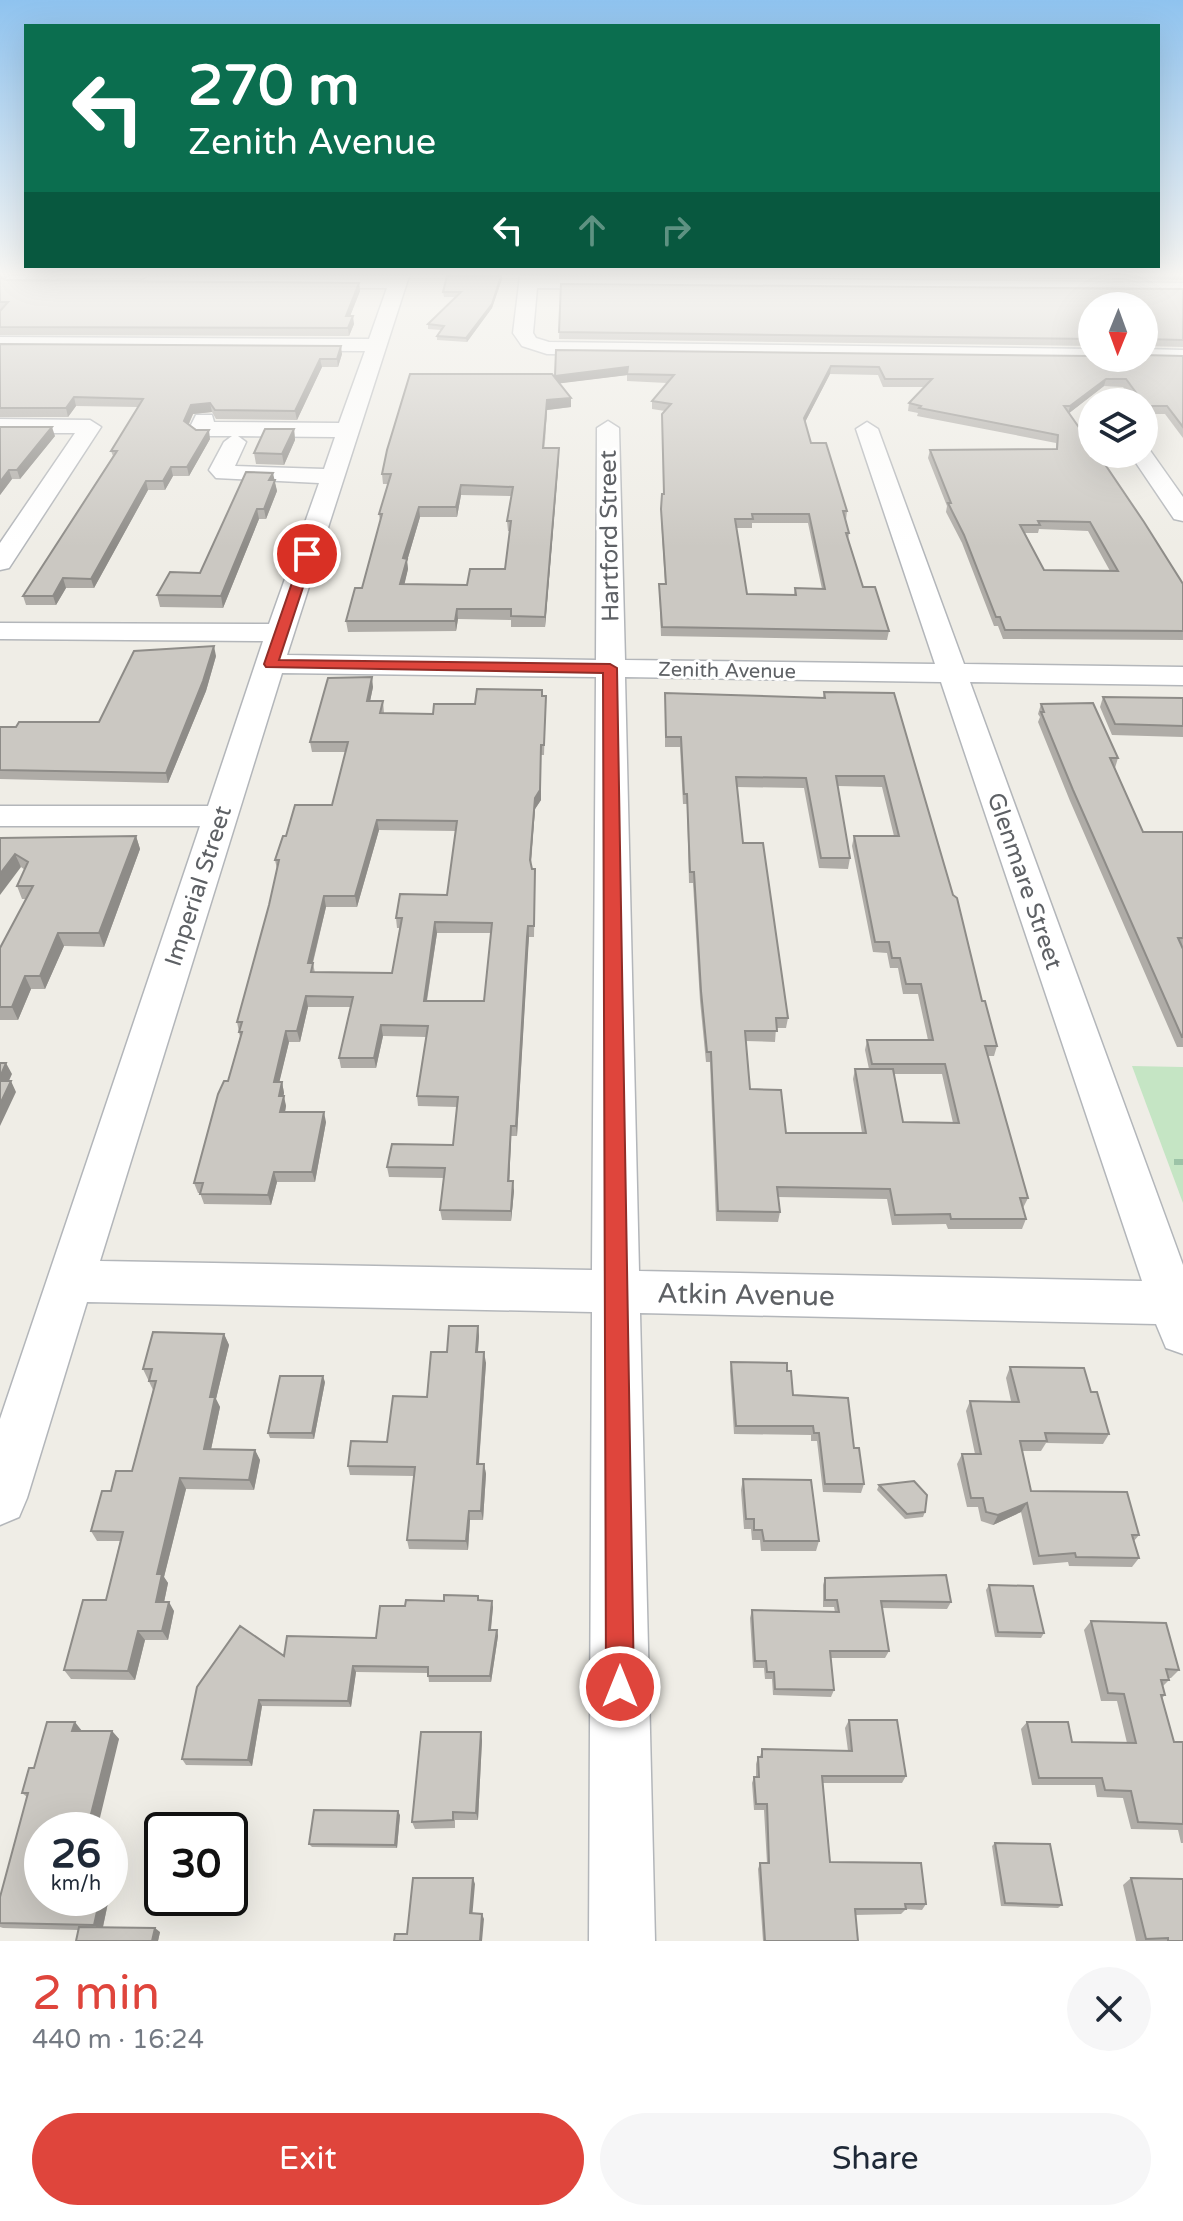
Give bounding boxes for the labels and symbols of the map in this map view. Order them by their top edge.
north arrow [1078,292,1158,372]
street label: Hartford Street [594,450,625,622]
pin [273,520,341,588]
street label: Zenith Avenue [658,658,796,684]
street label: Glenmare Street [981,789,1068,973]
street label: Imperial Street [159,802,238,970]
street label: Atkin Avenue [657,1276,835,1314]
position arrow [578,1645,662,1729]
speed limit sign: 30 [144,1812,248,1916]

